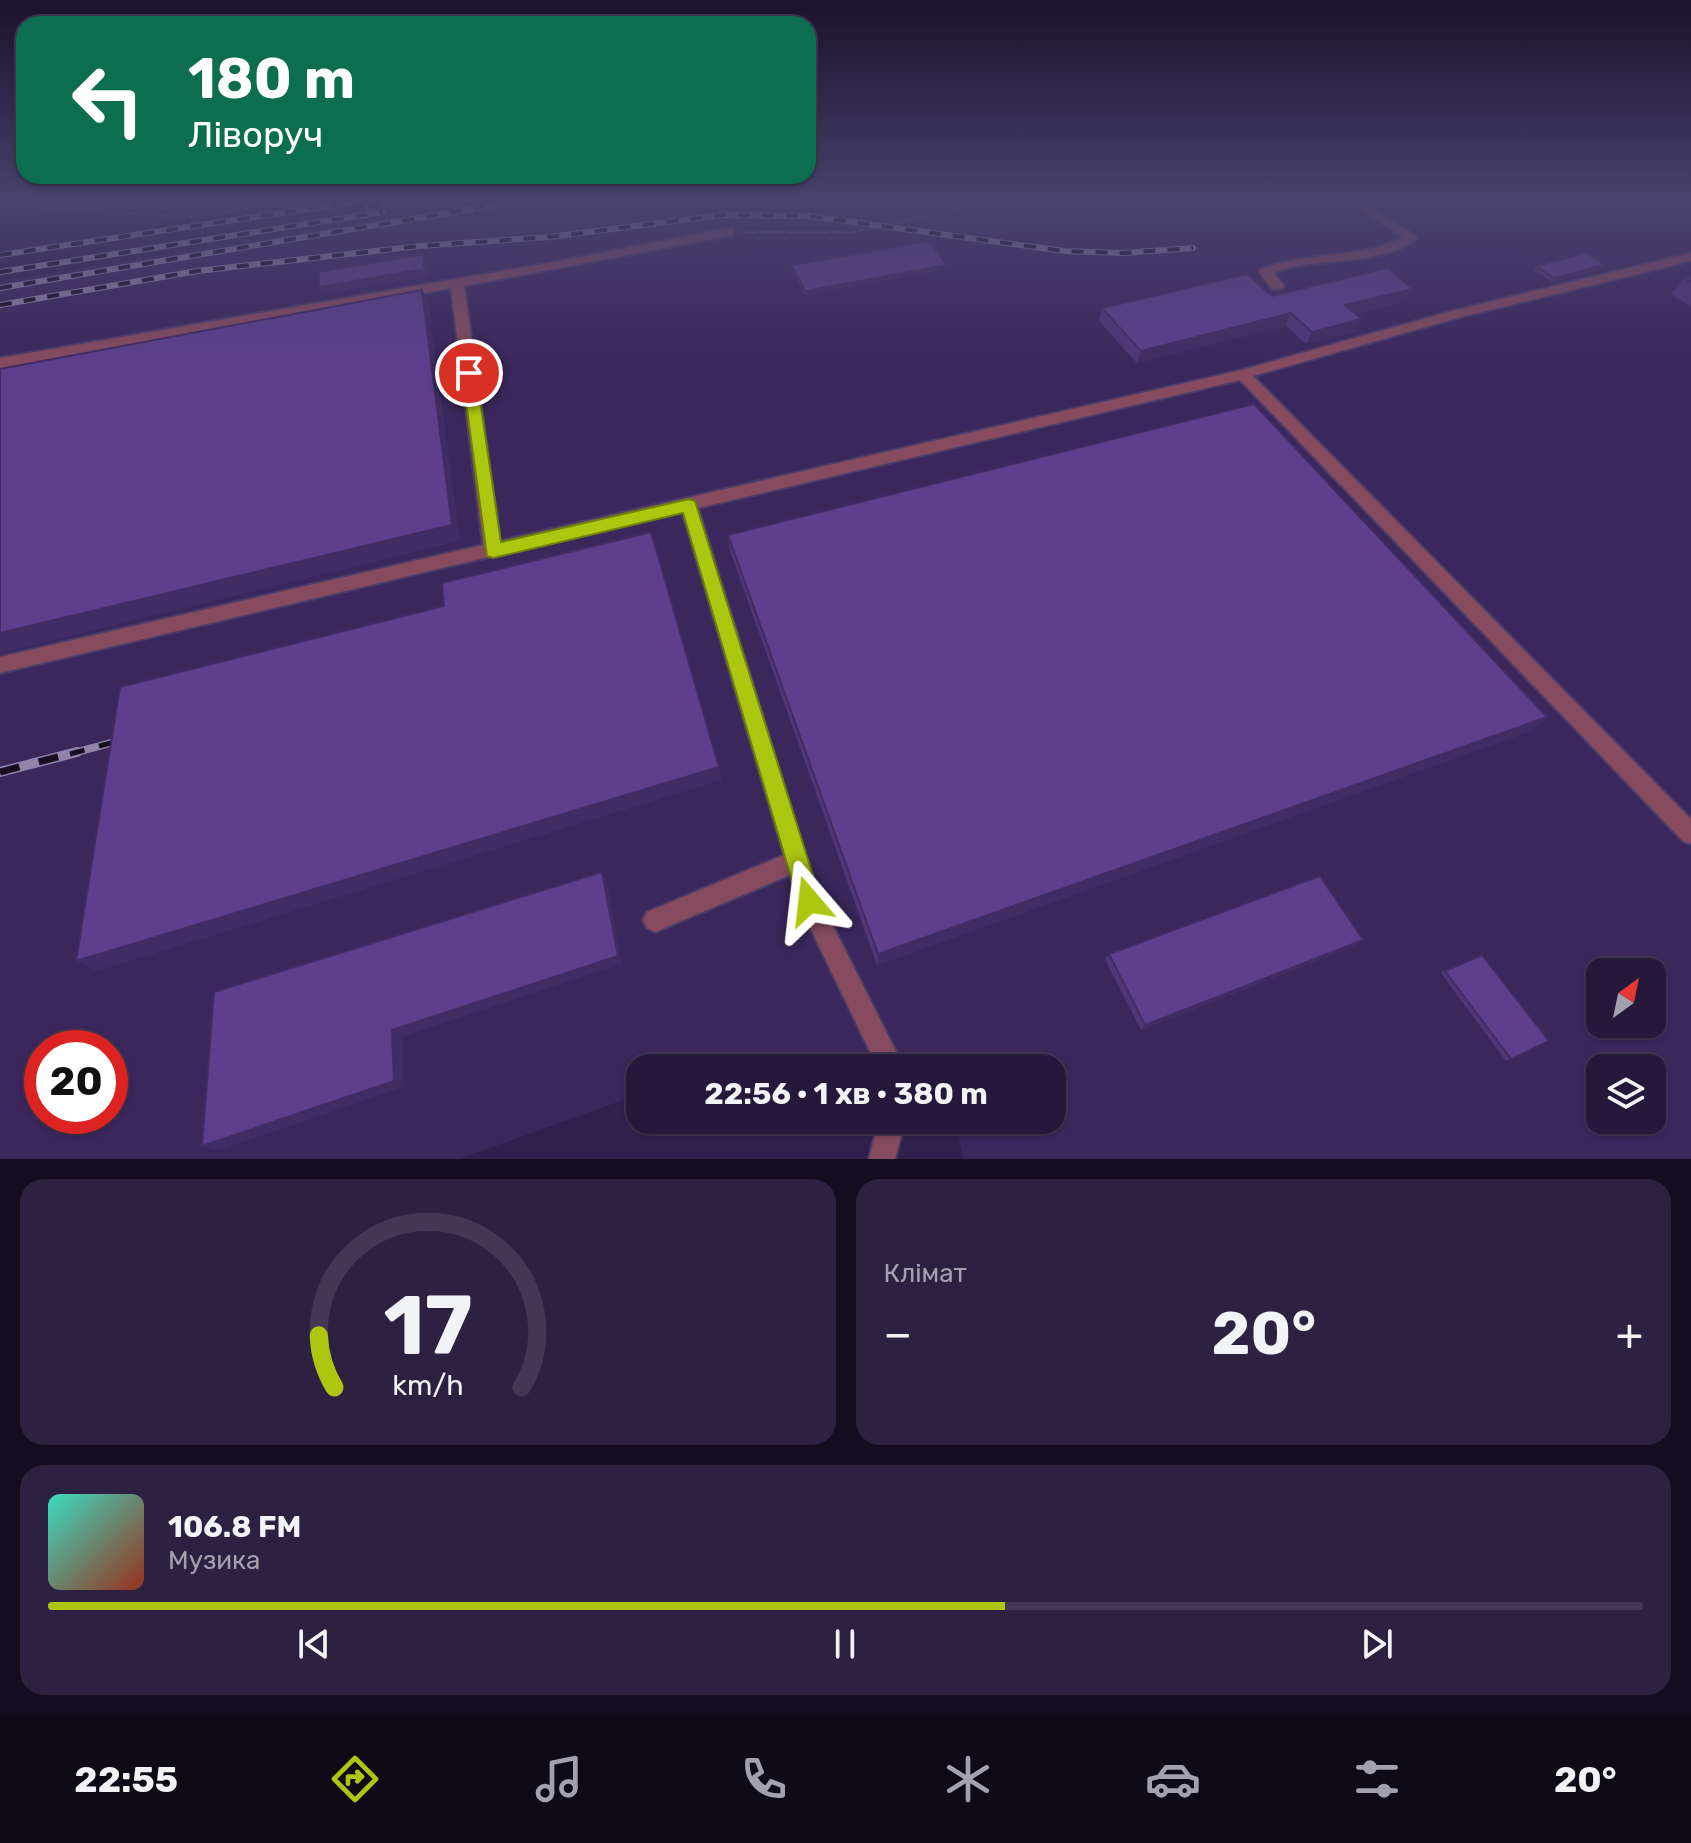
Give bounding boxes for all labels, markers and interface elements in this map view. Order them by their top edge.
text: 180 m [188,46,355,112]
icon: left [56,48,160,152]
text: Ліворуч [188,113,323,156]
pin [435,339,503,407]
icon: arrive [447,351,491,395]
position arrow [767,859,851,943]
north arrow [1586,958,1666,1038]
map controls [1586,958,1666,1134]
speed limit sign: 20 [24,1030,128,1134]
button: layers [1586,1054,1666,1134]
text: 22:56 · 1 хв · 380 m [704,1076,988,1112]
text: Клімат [884,1258,967,1289]
text: 17 [383,1276,472,1375]
text: 20° [1212,1298,1316,1369]
text: − [884,1308,912,1360]
text: + [1616,1308,1643,1360]
text: km/h [392,1368,463,1402]
text: 106.8 FM [168,1509,301,1545]
text: Музика [168,1545,260,1576]
icon: previous [292,1622,336,1666]
icon: pause [823,1622,867,1666]
icon: next [1355,1622,1399,1666]
icon: directions [327,1751,383,1807]
icon: music [531,1751,587,1807]
icon: phone [736,1751,792,1807]
icon: climate [940,1751,996,1807]
icon: car [1145,1751,1201,1807]
icon: filters [1349,1751,1405,1807]
text: 22:55 [74,1758,178,1801]
text: 20° [1554,1758,1617,1801]

